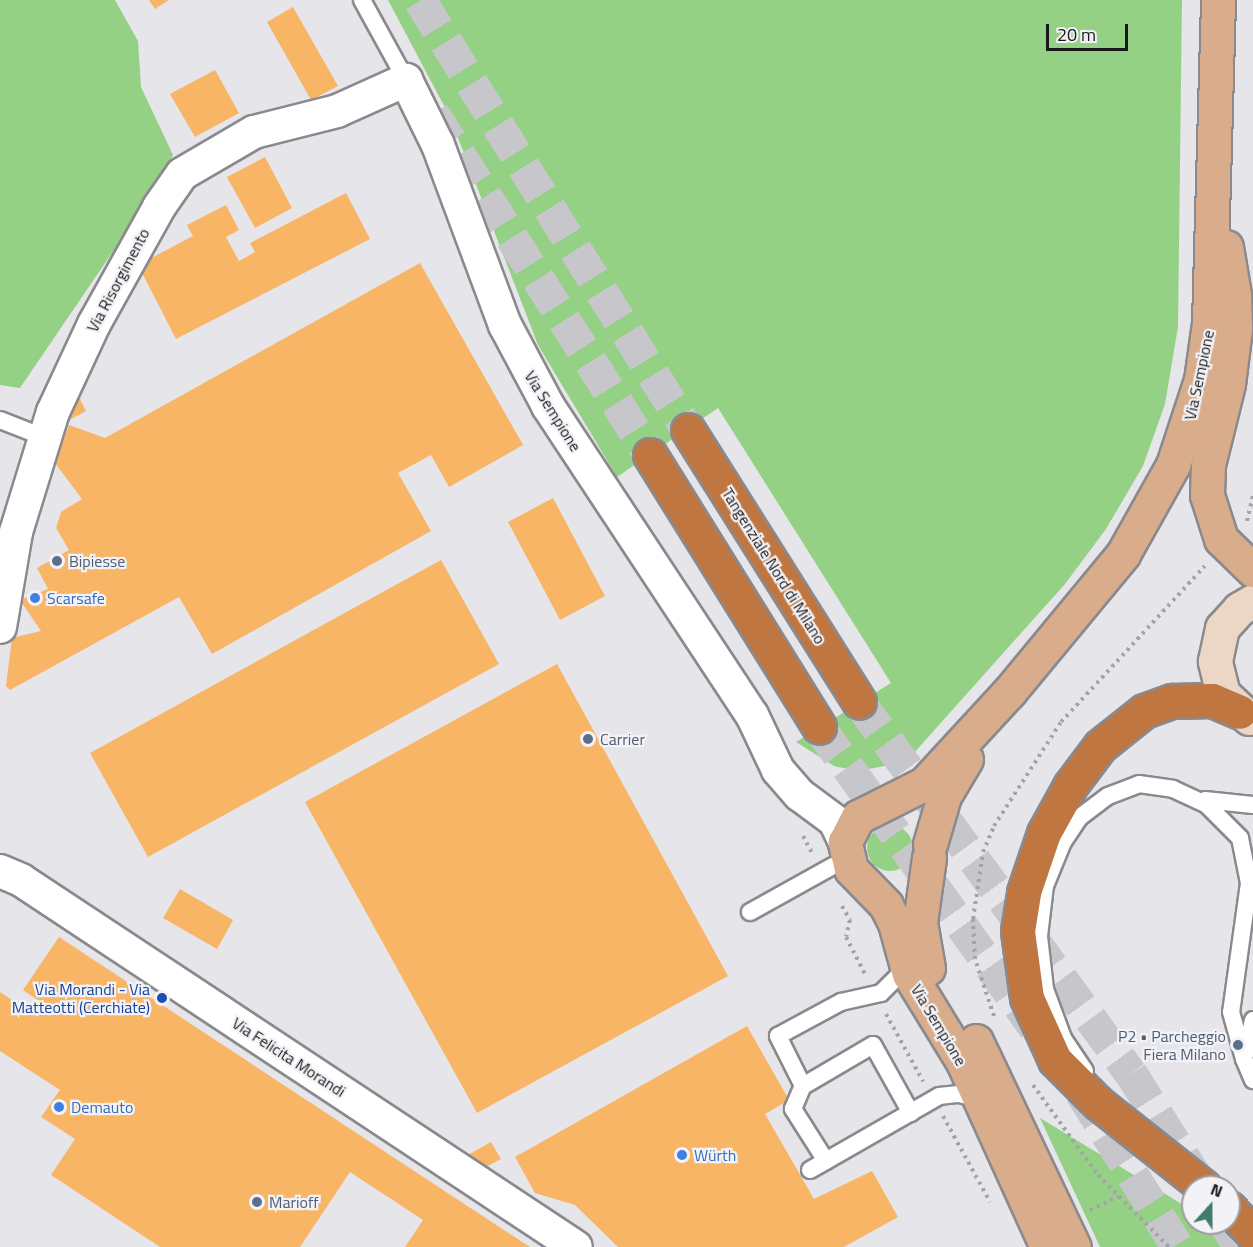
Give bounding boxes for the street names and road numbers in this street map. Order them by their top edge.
street label: Via Risorgimento [83,225,153,335]
street label: Via Sempione [1180,328,1218,422]
street label: Via Sempione [521,367,585,455]
street label: Tangenziale Nord di Milano [718,484,830,648]
street label: Via Sempione [907,981,971,1069]
street label: Via Felicita Morandi [229,1013,349,1101]

